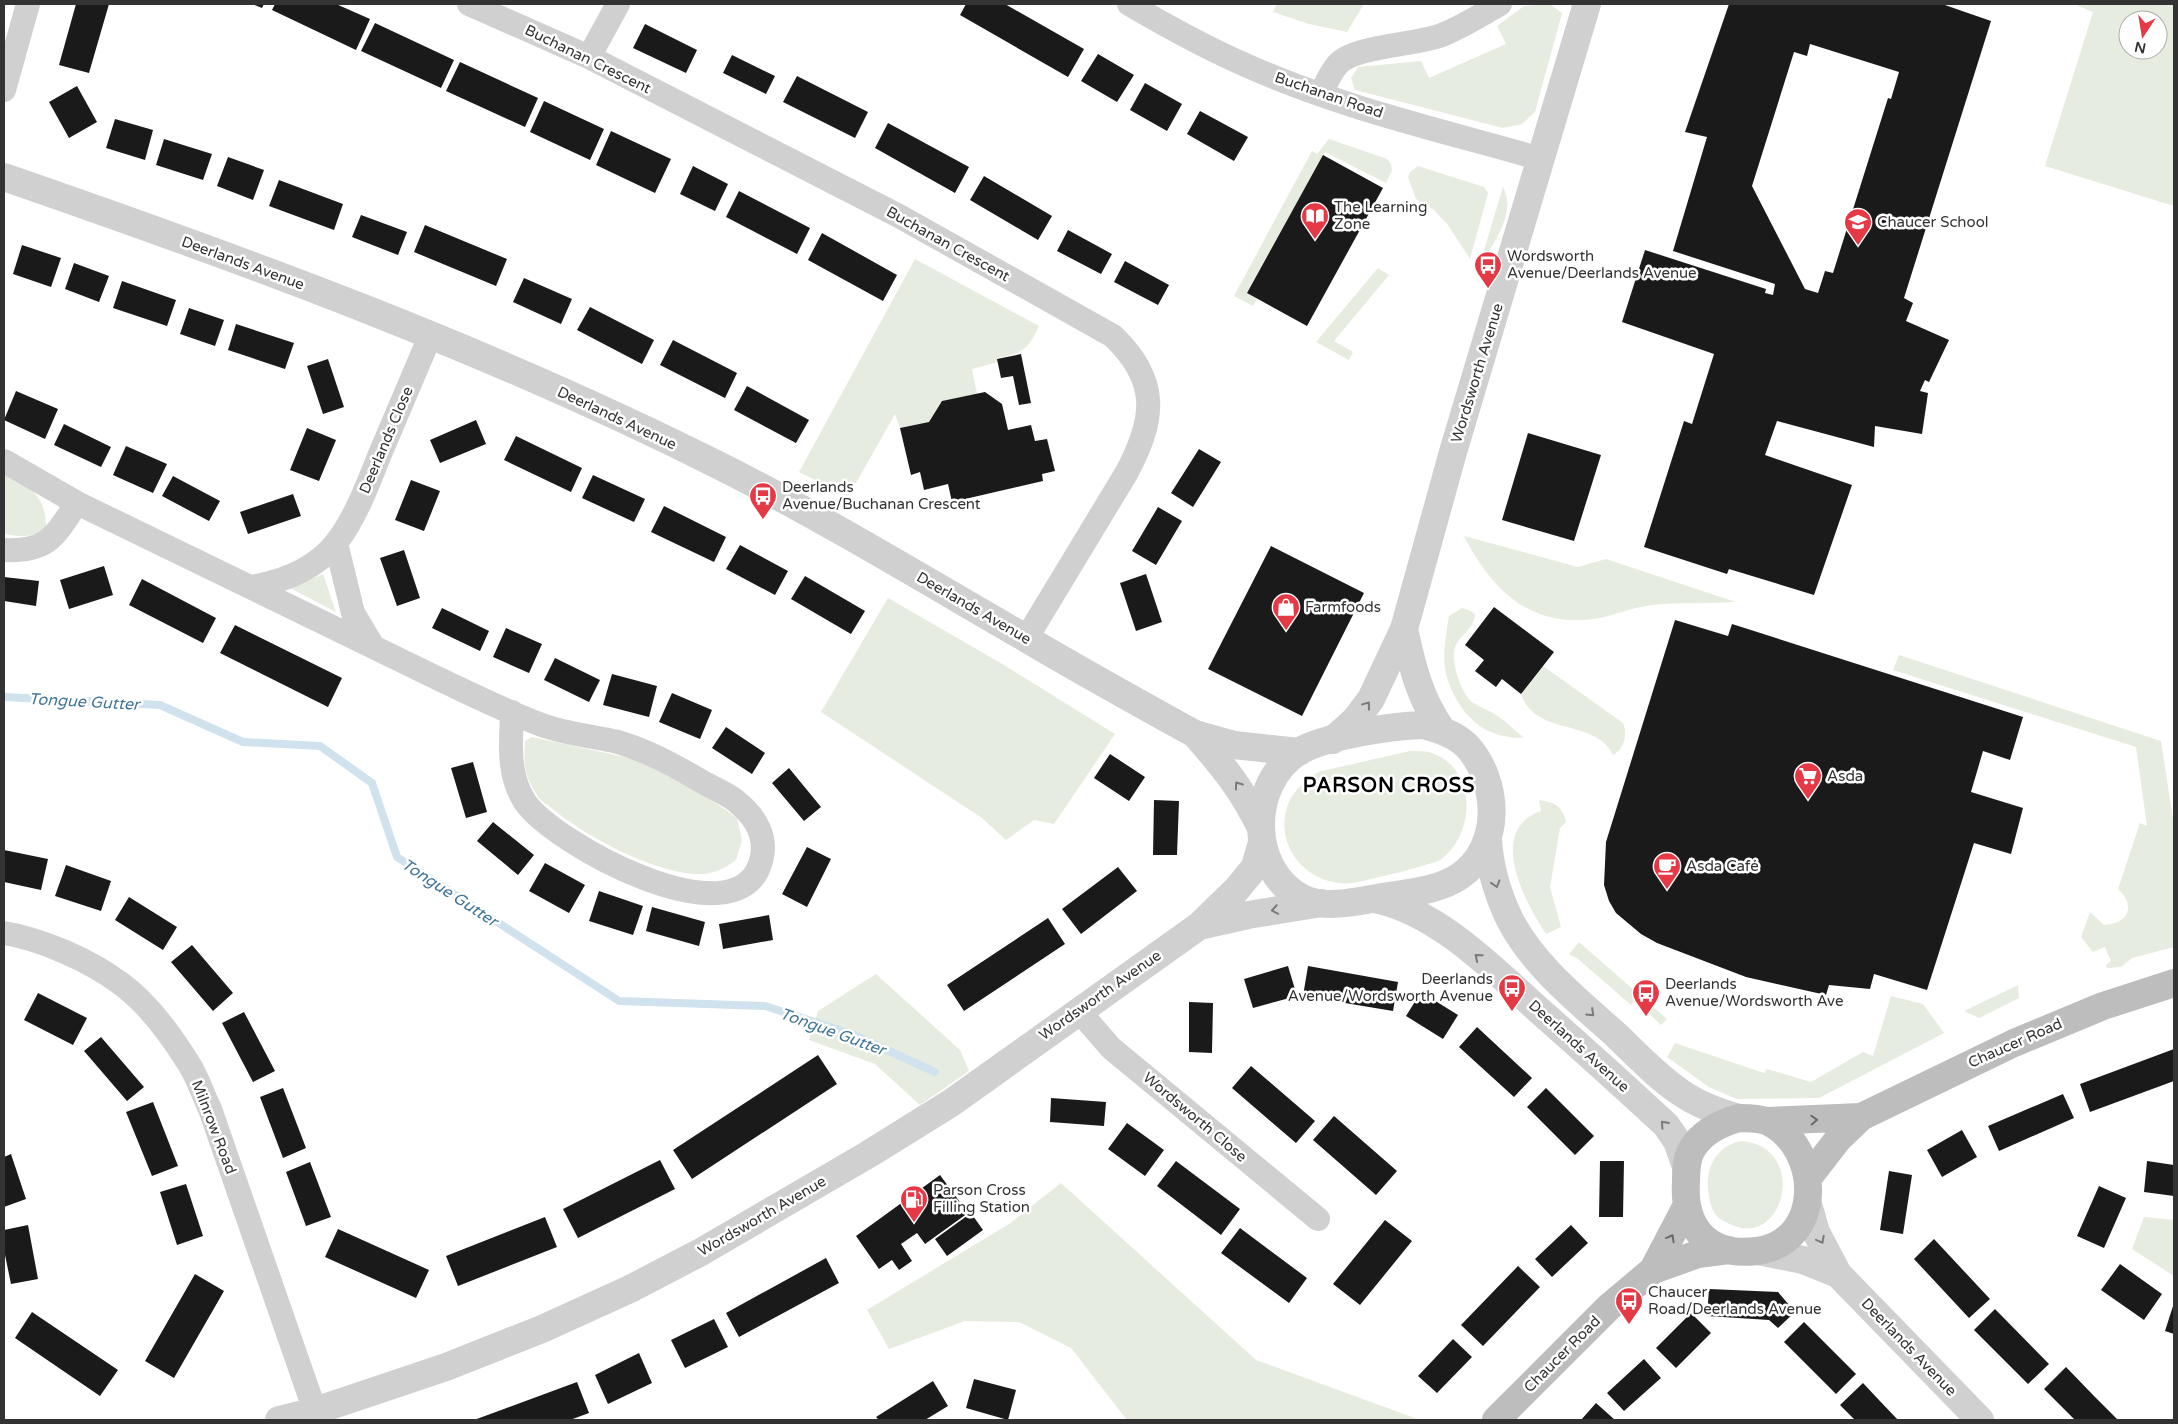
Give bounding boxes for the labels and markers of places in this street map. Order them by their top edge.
place label: The Learning Zone [1334,198,1427,233]
library icon: The Learning Zone [1300,201,1330,240]
school or university icon: Chaucer School [1843,207,1873,246]
place label: Chaucer School [1877,213,1988,231]
place label: Wordsworth Avenue/Deerlands Avenue [1507,247,1697,282]
bus stop icon: Wordsworth Avenue/Deerlands Avenue [1473,250,1503,289]
place label: Deerlands Avenue/Buchanan Crescent [782,478,981,513]
bus stop icon: Deerlands Avenue/Buchanan Crescent [748,481,778,520]
shop icon: Farmfoods [1271,592,1301,631]
place label: Farmfoods [1305,598,1381,616]
supermarket icon: Asda [1793,761,1823,800]
place label: Asda [1827,767,1863,785]
cafe icon: Asda Café [1652,851,1682,890]
place label: Asda Café [1686,857,1759,875]
place label: Deerlands Avenue/Wordsworth Avenue [1288,970,1493,1005]
bus stop icon: Deerlands Avenue/Wordsworth Avenue [1497,973,1527,1012]
place label: Deerlands Avenue/Wordsworth Ave [1665,975,1843,1010]
bus stop icon: Deerlands Avenue/Wordsworth Ave [1631,978,1661,1017]
place label: Parson Cross Filling Station [933,1181,1030,1216]
fuel station icon: Parson Cross Filling Station [899,1184,929,1223]
place label: Chaucer Road/Deerlands Avenue [1648,1283,1822,1318]
bus stop icon: Chaucer Road/Deerlands Avenue [1614,1286,1644,1325]

